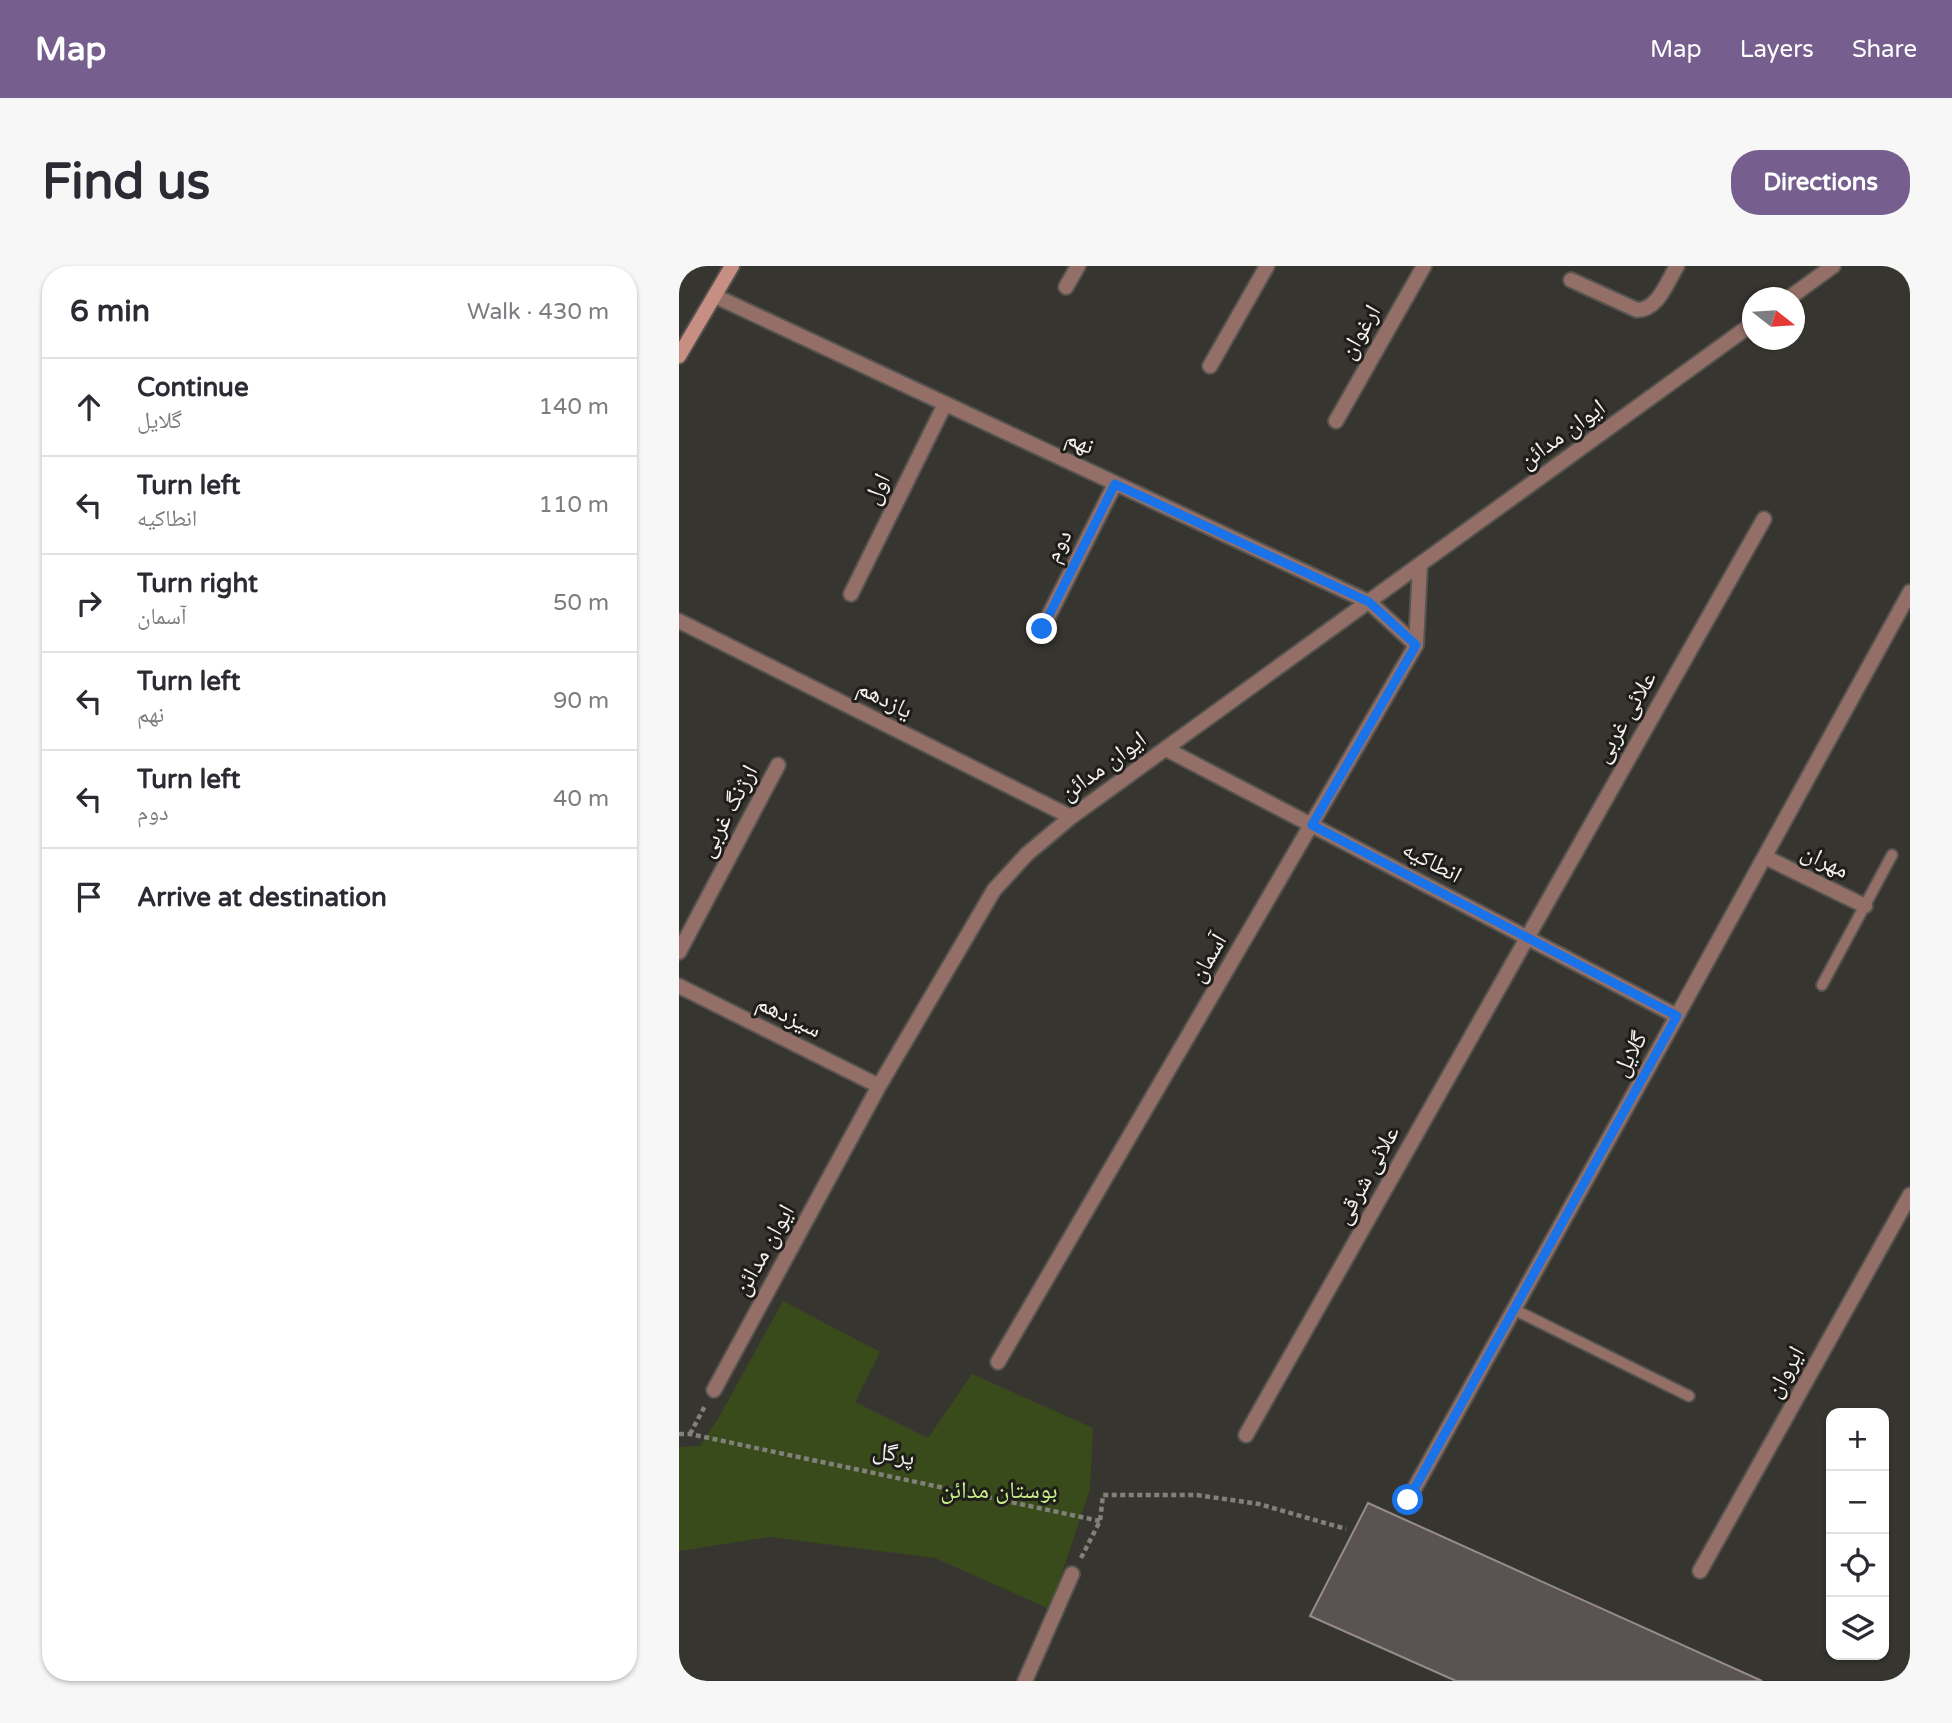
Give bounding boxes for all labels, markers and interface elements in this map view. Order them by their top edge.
text: Map [35,30,106,69]
text: Map [1650,35,1702,64]
text: Layers [1740,35,1814,64]
text: Share [1852,35,1917,64]
button: Directions [1731,150,1910,215]
text: Find us [42,153,210,212]
north arrow [1742,287,1805,350]
text: 6 min [70,293,150,330]
text: Walk · 430 m [467,298,609,326]
street label: ارغوان [1333,300,1387,364]
text: Continue [137,372,249,403]
icon: ahead [70,388,108,426]
text: 140 m [539,393,609,421]
street label: ایوان مدائن [1513,393,1611,475]
text: گلایل [137,407,182,435]
street label: نهم [1061,423,1099,462]
street label: اول [857,469,897,509]
text: Turn left [137,470,240,501]
icon: left [70,486,108,524]
text: 110 m [539,491,609,519]
text: انطاکیه [137,505,197,533]
street label: دوم [1038,525,1079,568]
text: Turn right [137,568,258,599]
icon: right [70,584,108,622]
text: 50 m [553,589,609,617]
text: آسمان [137,603,186,631]
route end [1026,613,1057,644]
text: Turn left [137,666,240,697]
street label: علائی غربی [1587,666,1663,768]
street label: یازدهم [852,673,918,726]
icon: left [70,682,108,720]
text: 90 m [553,687,609,715]
text: نهم [137,701,164,729]
street label: ایوان مدائن [1054,725,1152,807]
street label: ارژنگ غربی [692,760,764,862]
text: Turn left [137,764,240,795]
icon: left [70,780,108,818]
text: 40 m [553,785,609,813]
text: دوم [137,799,169,827]
street label: انطاکیه [1397,834,1467,890]
street label: مهران [1796,837,1854,885]
icon: arrive [70,878,108,916]
text: Arrive at destination [137,882,387,913]
street label: آسمان [1183,928,1234,988]
street label: سیزدهم [751,988,826,1045]
street label: گلایل [1606,1026,1654,1082]
street label: علائی شرقی [1328,1121,1406,1229]
street label: ایوان مدائن [727,1199,801,1301]
street label: ایروان [1759,1341,1811,1403]
map controls [1826,1408,1889,1660]
button: + [1826,1408,1889,1471]
street label: پرگل [870,1435,918,1473]
button: − [1826,1471,1889,1534]
park label: بوستان مدائن [940,1476,1058,1505]
route start [1392,1484,1423,1515]
button: locate [1826,1534,1889,1597]
button: layers [1826,1597,1889,1660]

